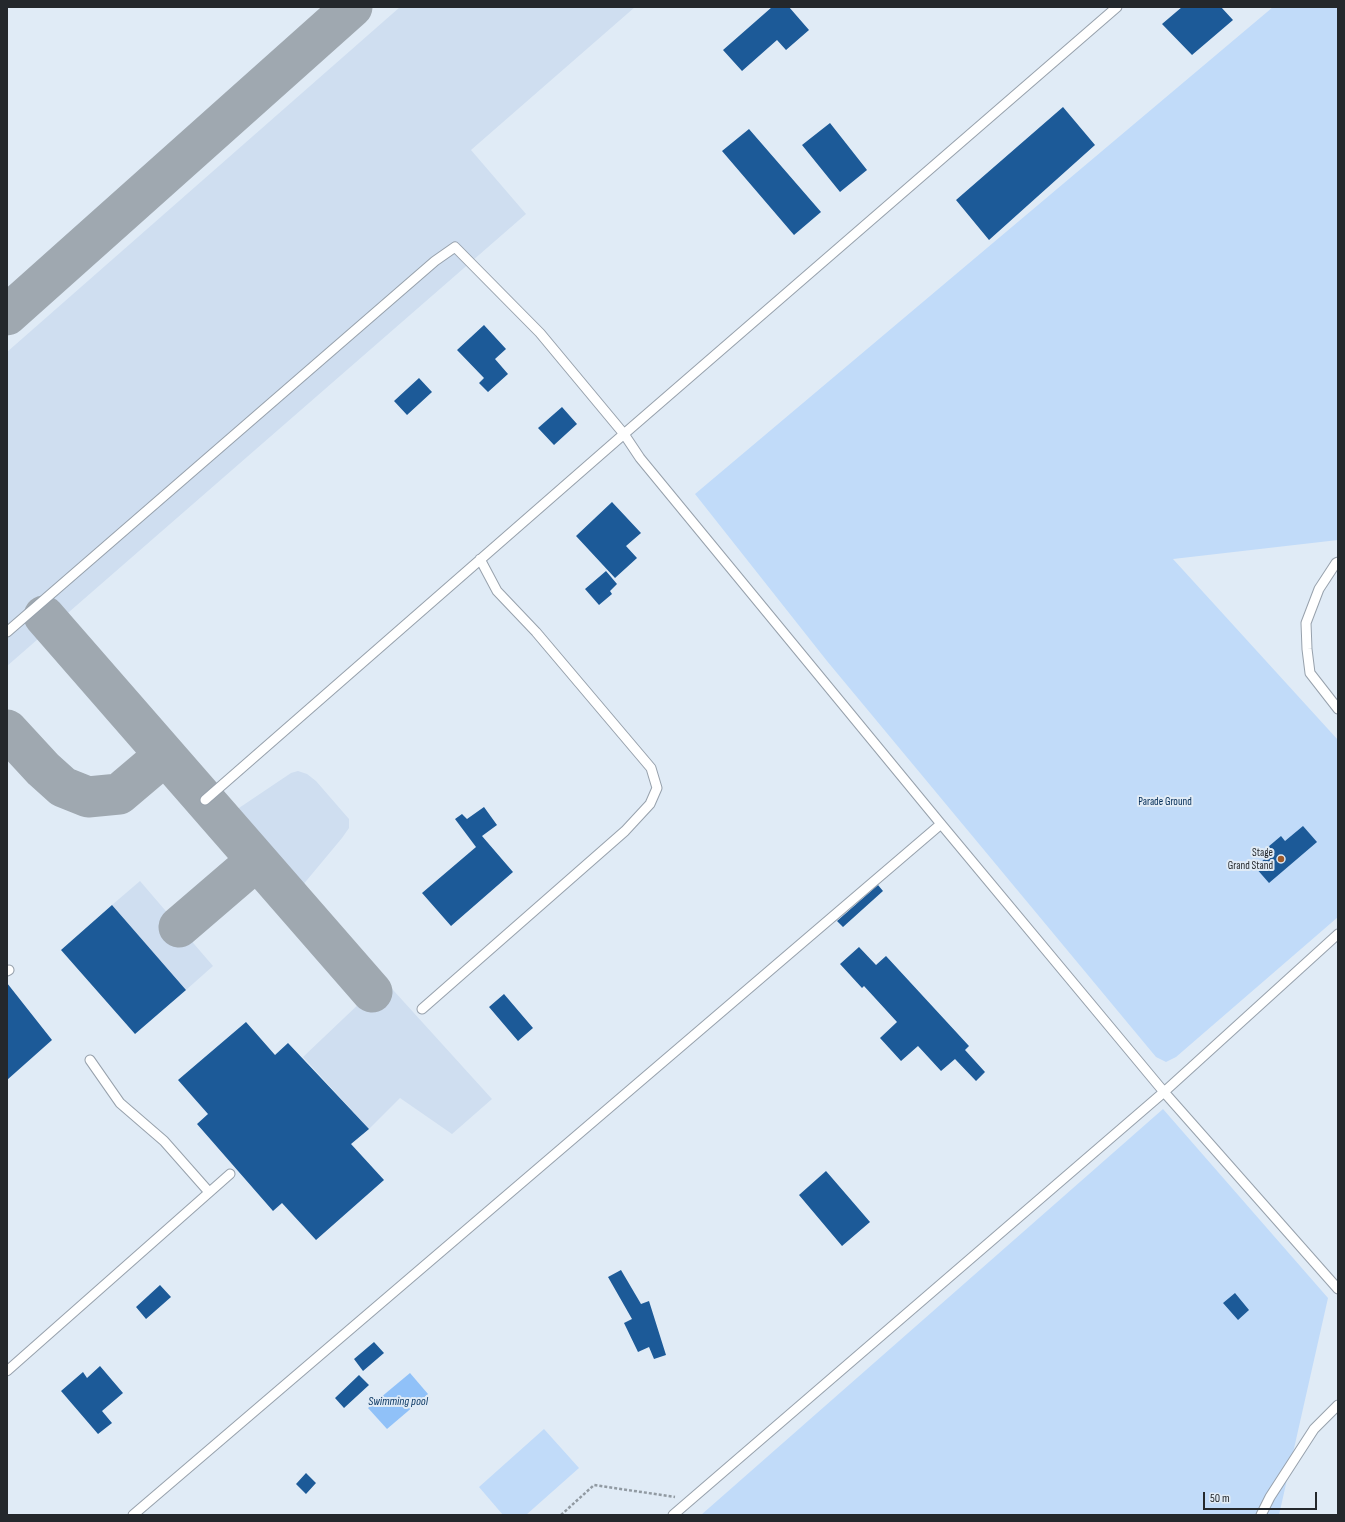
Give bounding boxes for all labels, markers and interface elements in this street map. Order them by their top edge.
park label: Parade Ground [1138,795,1192,809]
place label: Stage Grand Stand [1228,846,1273,872]
marker: Stage Grand Stand [1276,854,1286,864]
water label: Swimming pool [368,1395,428,1409]
scale bar [1205,1484,1319,1510]
text: 50 m [1210,1491,1230,1506]

